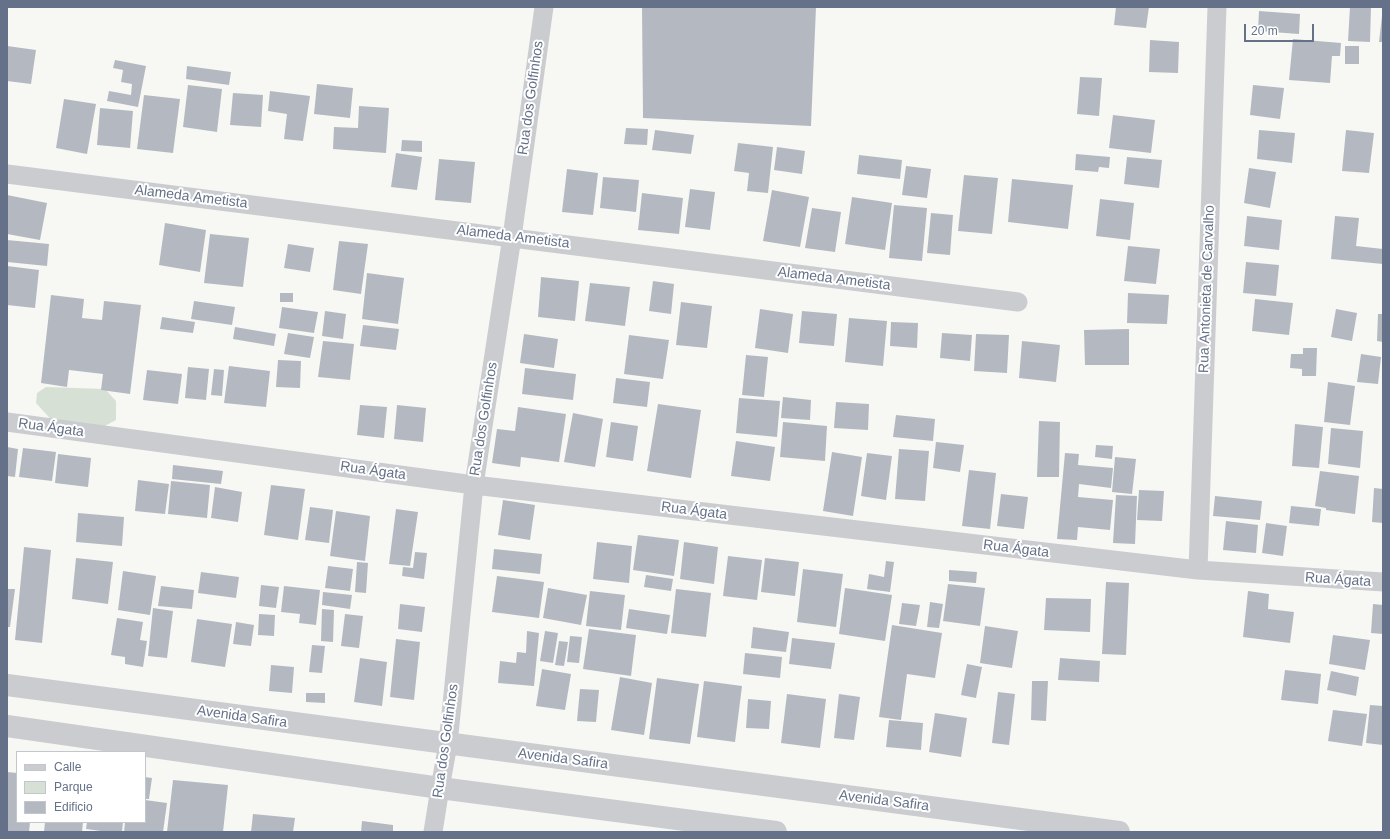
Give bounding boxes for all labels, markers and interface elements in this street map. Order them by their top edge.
scale bar [1246,16,1316,42]
text: 20 m [1251,24,1278,38]
street label: Rua dos Golfinhos [515,40,547,156]
street label: Alameda Ametista [134,182,248,212]
street label: Rua Antonieta de Carvalho [1196,205,1218,373]
street label: Alameda Ametista [456,222,570,252]
street label: Alameda Ametista [777,264,891,294]
street label: Rua dos Golfinhos [467,361,501,477]
street label: Rua Ágata [17,415,85,441]
street label: Rua Ágata [339,458,407,484]
street label: Rua Ágata [660,499,728,523]
street label: Rua Ágata [982,537,1050,561]
street label: Rua Ágata [1304,569,1372,591]
street label: Rua dos Golfinhos [430,683,462,799]
street label: Avenida Safira [196,702,288,732]
street label: Avenida Safira [517,745,609,773]
legend [16,751,146,823]
text: Calle [54,760,81,774]
text: Parque [54,780,93,794]
street label: Avenida Safira [838,787,930,815]
text: Edificio [54,800,93,814]

